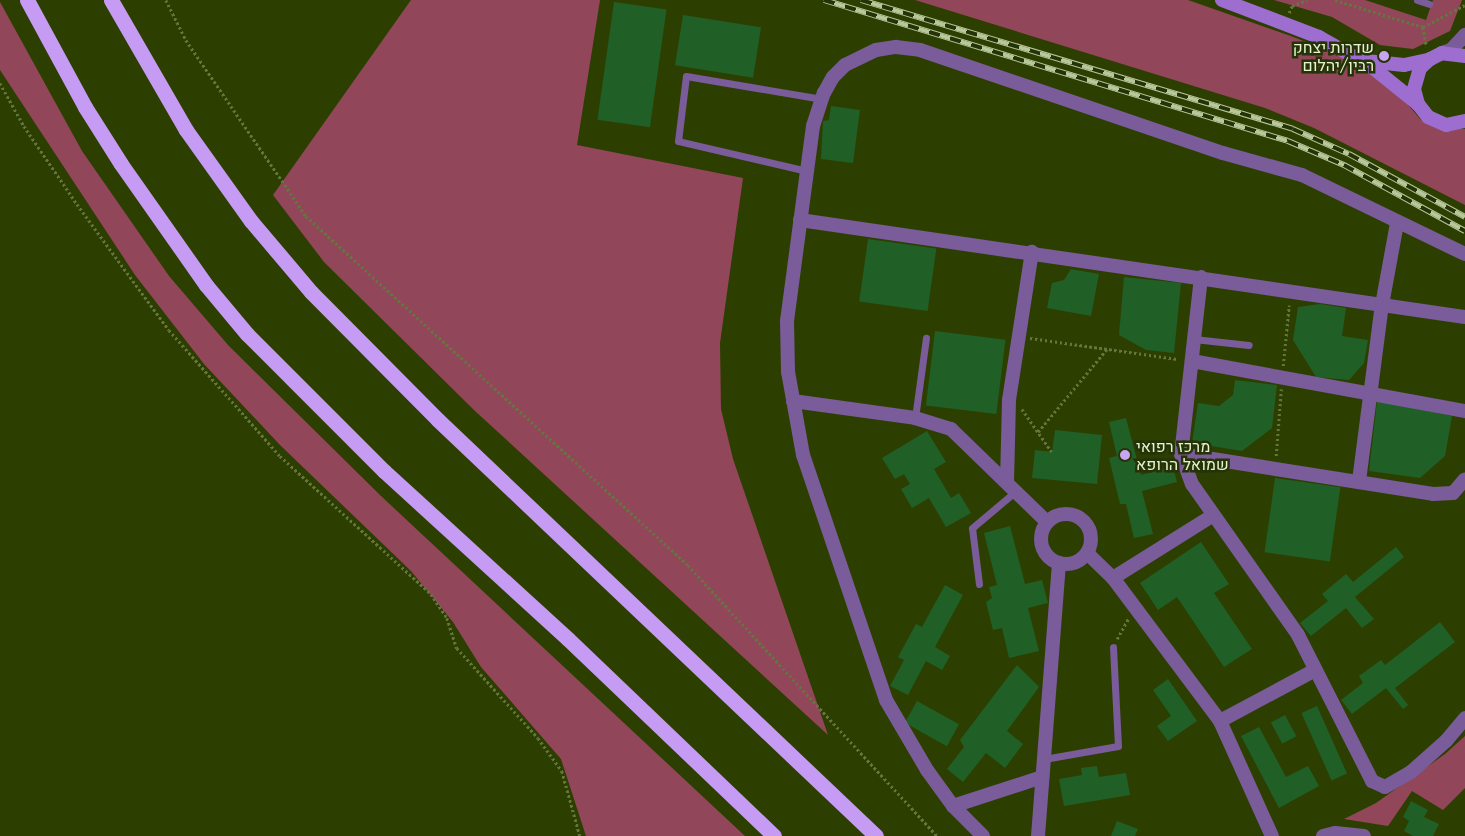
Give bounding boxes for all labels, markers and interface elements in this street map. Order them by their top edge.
place label: שדרות יצחק רבין/יהלום [1293,37,1374,75]
marker: שדרות יצחק רבין/יהלום [1378,50,1390,62]
place label: מרכז רפואי שמואל הרופא [1136,436,1229,474]
marker: מרכז רפואי שמואל הרופא [1118,448,1132,462]

